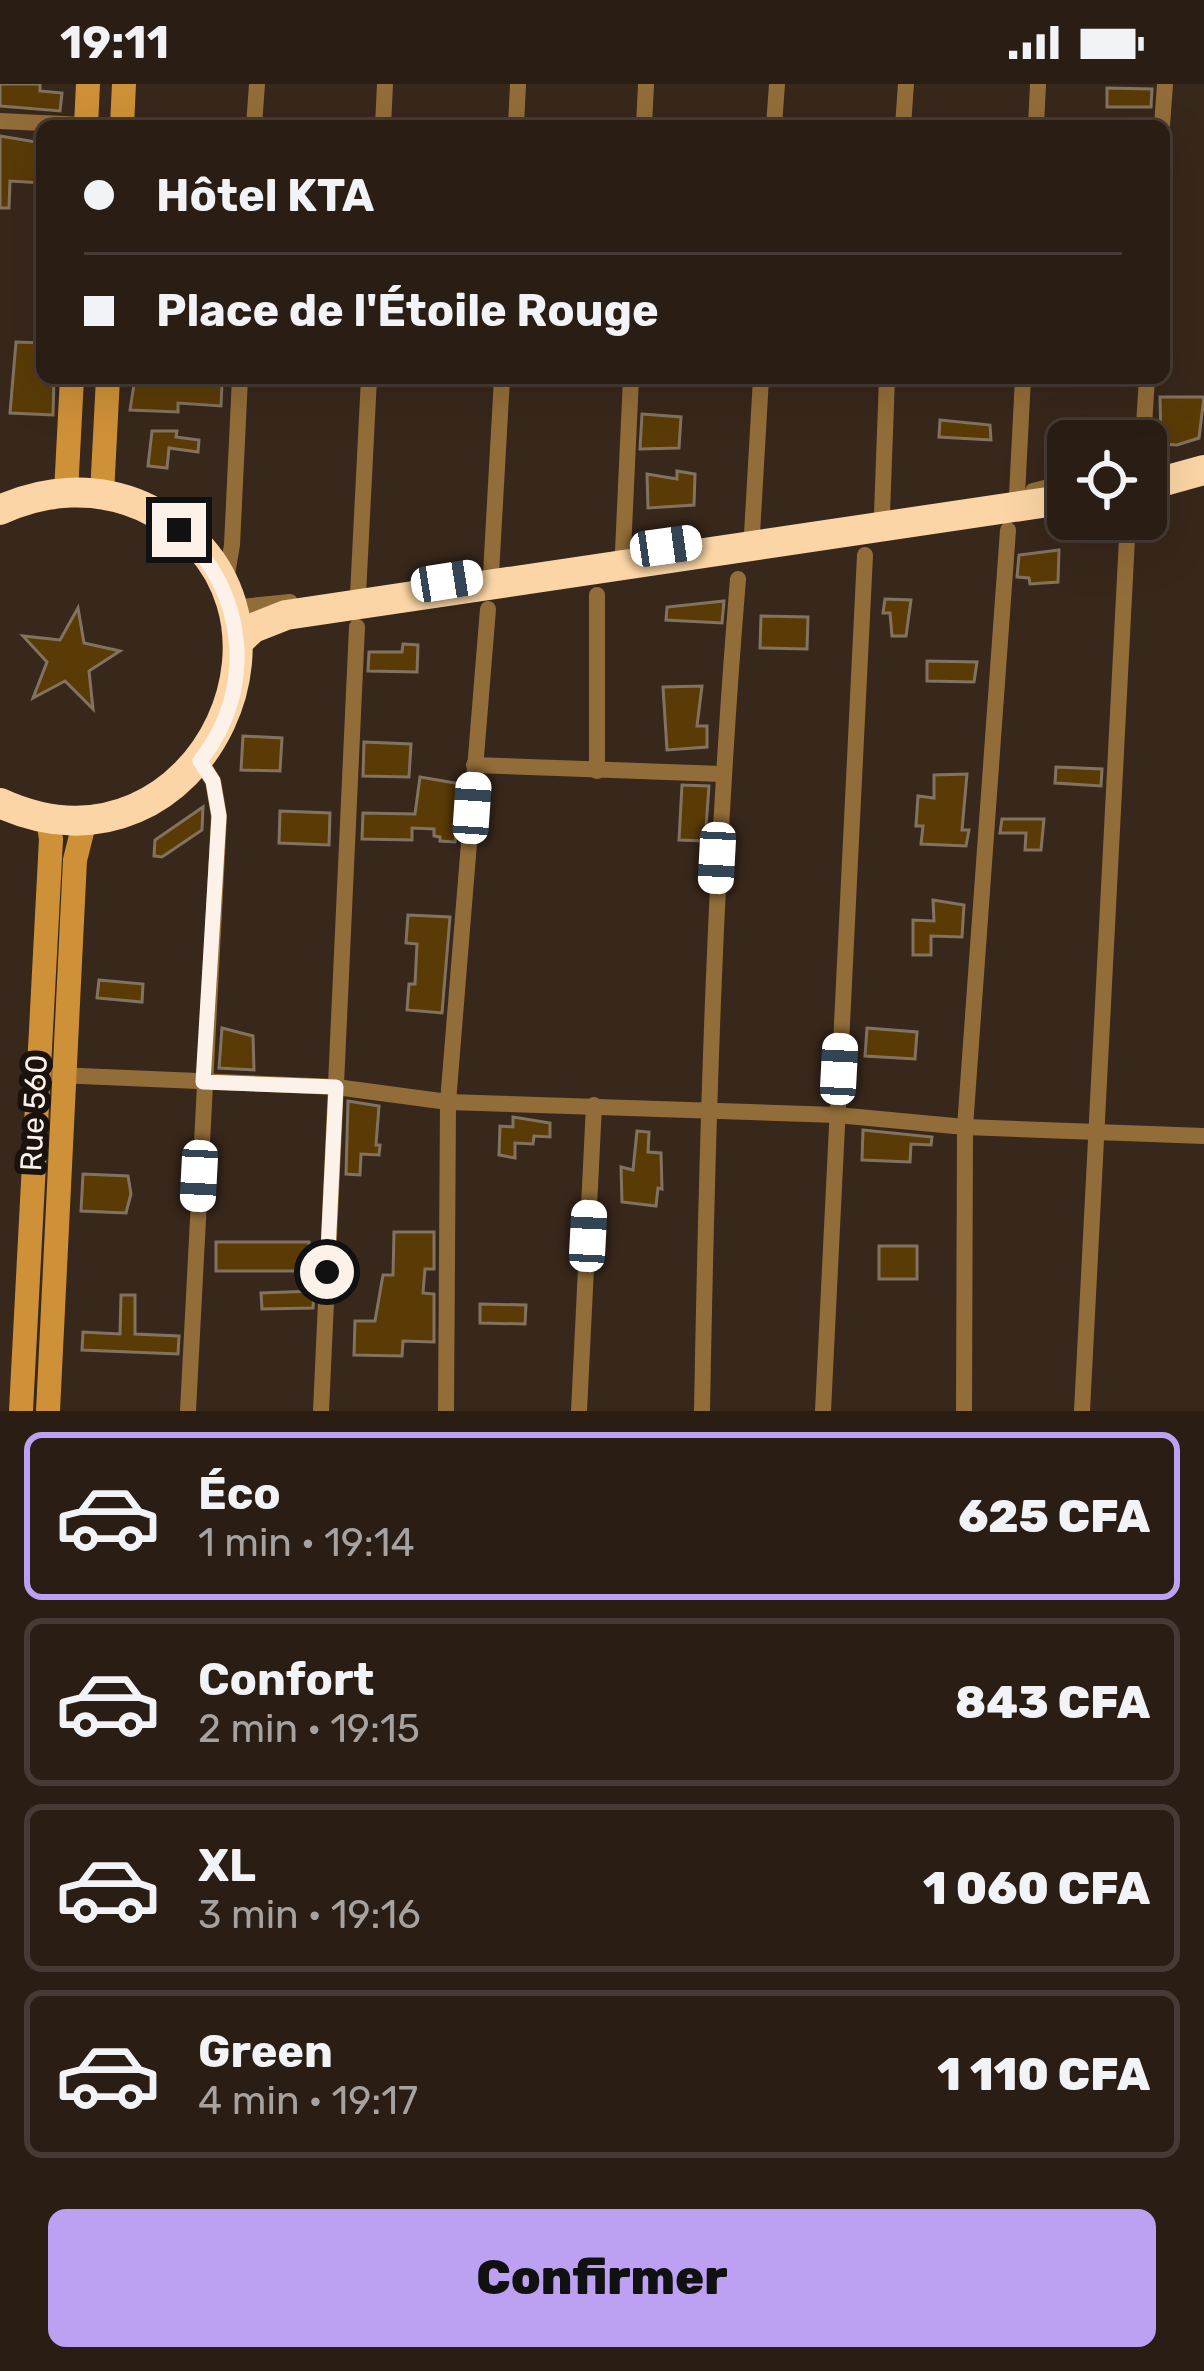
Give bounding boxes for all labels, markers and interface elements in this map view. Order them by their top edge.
text: 19:11 [60,16,169,69]
text: Hôtel KTA [156,169,374,222]
text: Place de l'Étoile Rouge [156,284,659,337]
map controls [1047,420,1167,540]
button: locate [1047,420,1167,540]
route end [152,503,206,557]
car [628,523,704,569]
car [409,558,485,604]
car [452,771,492,845]
car [697,821,737,895]
car [819,1032,859,1106]
street label: Rue 560 [13,1054,55,1172]
car [179,1139,219,1213]
car [568,1199,608,1273]
route start [300,1245,354,1299]
icon: car [54,1462,162,1570]
text: Éco [198,1467,281,1520]
text: 625 CFA [958,1490,1150,1543]
text: 1 min · 19:14 [198,1520,415,1566]
icon: car [54,1648,162,1756]
text: Confort [198,1653,374,1706]
text: 843 CFA [955,1676,1150,1729]
text: 2 min · 19:15 [198,1706,420,1752]
icon: car [54,1834,162,1942]
text: XL [198,1839,256,1892]
text: 1 060 CFA [923,1862,1150,1915]
text: 3 min · 19:16 [198,1892,421,1938]
icon: car [54,2020,162,2128]
text: Green [198,2025,333,2078]
text: 1 110 CFA [937,2048,1150,2101]
text: 4 min · 19:17 [198,2078,418,2124]
button: Confirmer [48,2209,1156,2347]

